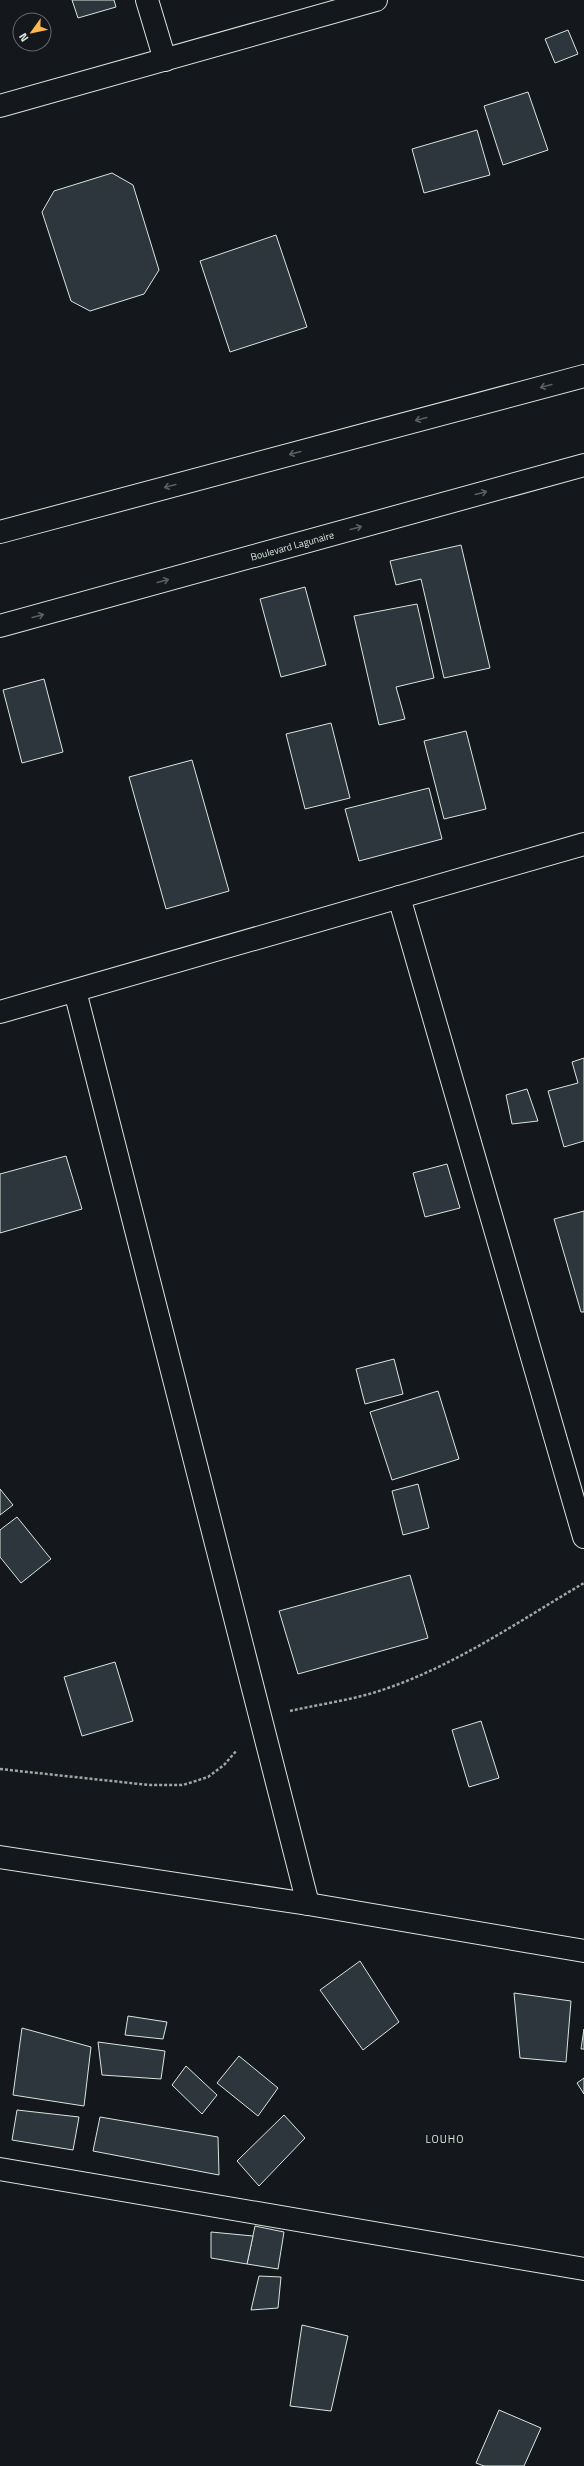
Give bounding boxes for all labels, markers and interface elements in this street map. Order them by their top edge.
north arrow [12,12,52,52]
text: N [15,30,32,45]
one-way arrow [540,383,553,390]
one-way arrow [414,416,427,424]
one-way arrow [289,450,302,457]
one-way arrow [163,483,176,491]
one-way arrow [474,489,487,497]
one-way arrow [349,524,362,531]
street label: Boulevard Lagunaire [249,527,336,565]
one-way arrow [156,577,169,584]
one-way arrow [31,611,44,619]
district label: LOUHO [425,2131,465,2147]

